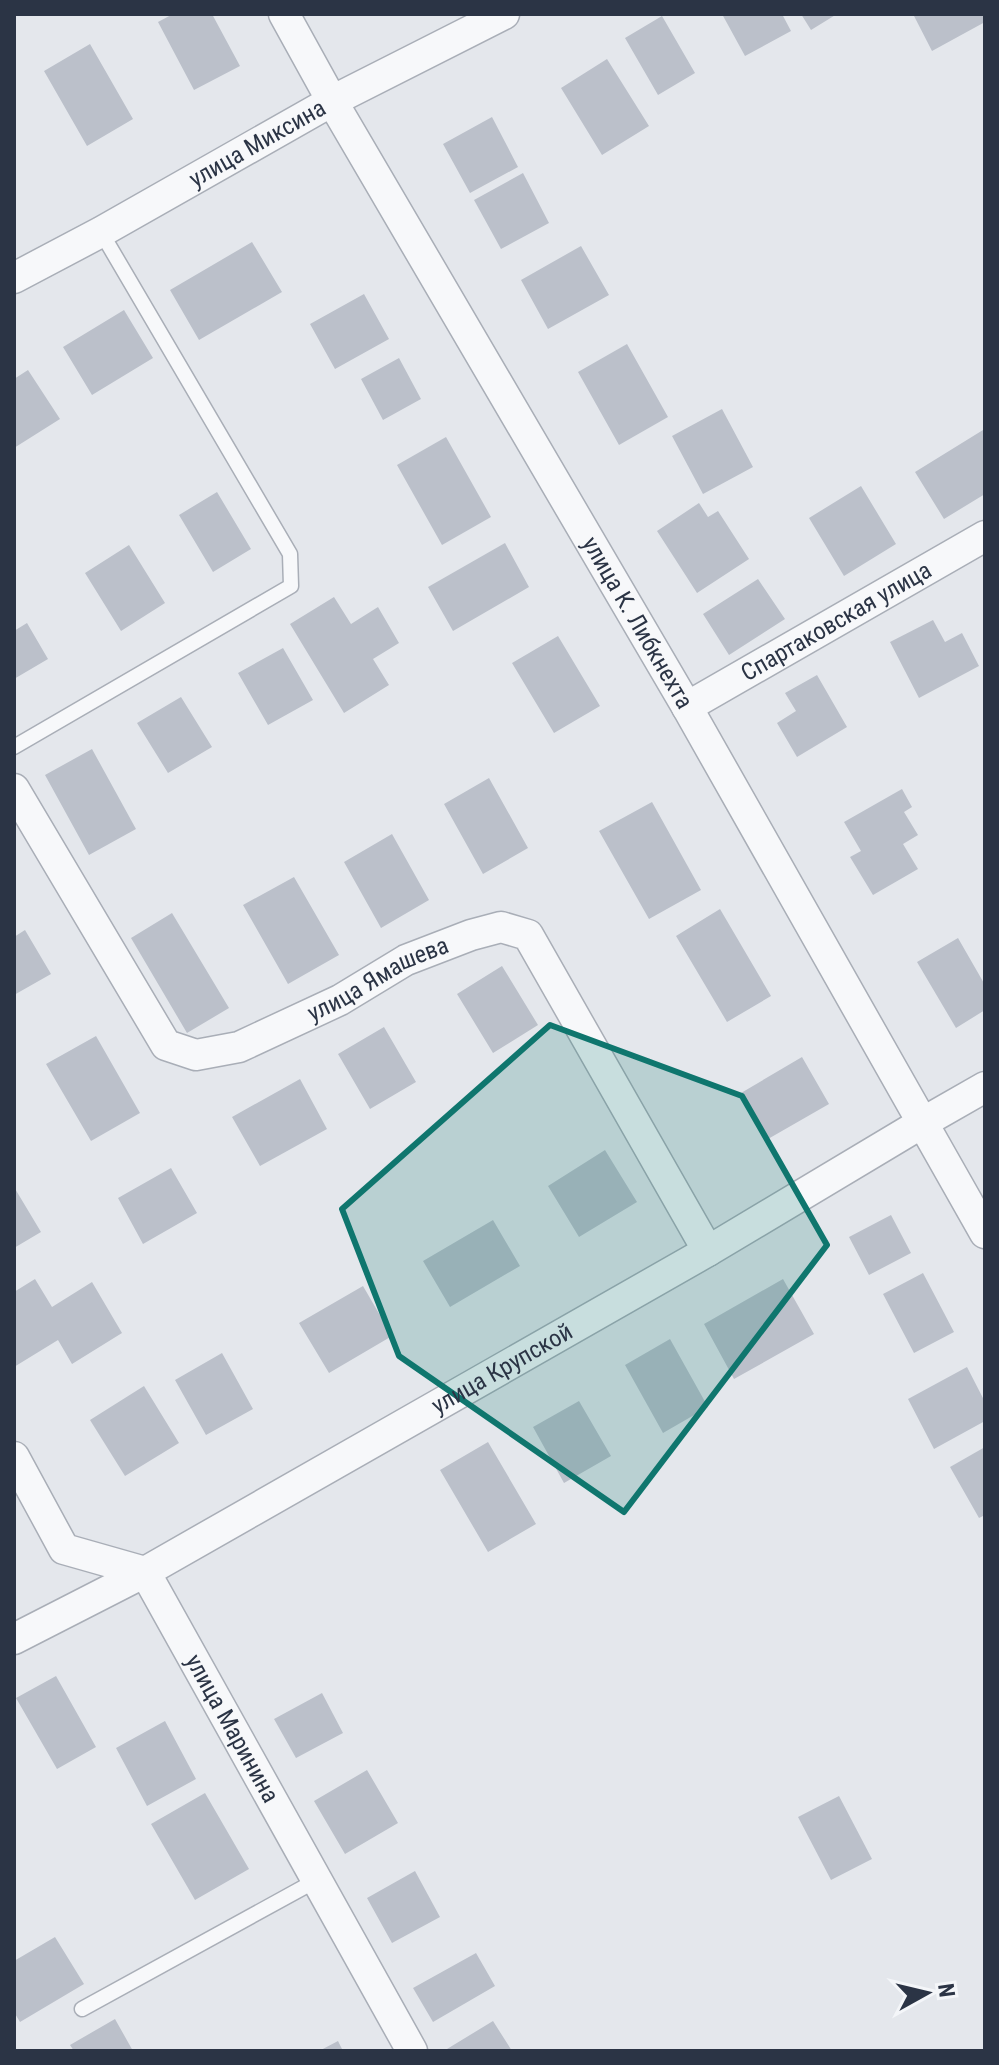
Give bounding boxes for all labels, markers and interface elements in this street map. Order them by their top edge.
street label: улица Миксина [184,94,330,193]
street label: улица К. Либкнехта [576,532,699,714]
street label: Спартаковская улица [736,556,936,687]
street label: улица Ямашева [303,931,452,1027]
street label: улица Крупской [427,1317,577,1420]
street label: улица Маринина [180,1649,285,1808]
north arrow [887,1953,967,2033]
text: N [933,1982,960,1999]

